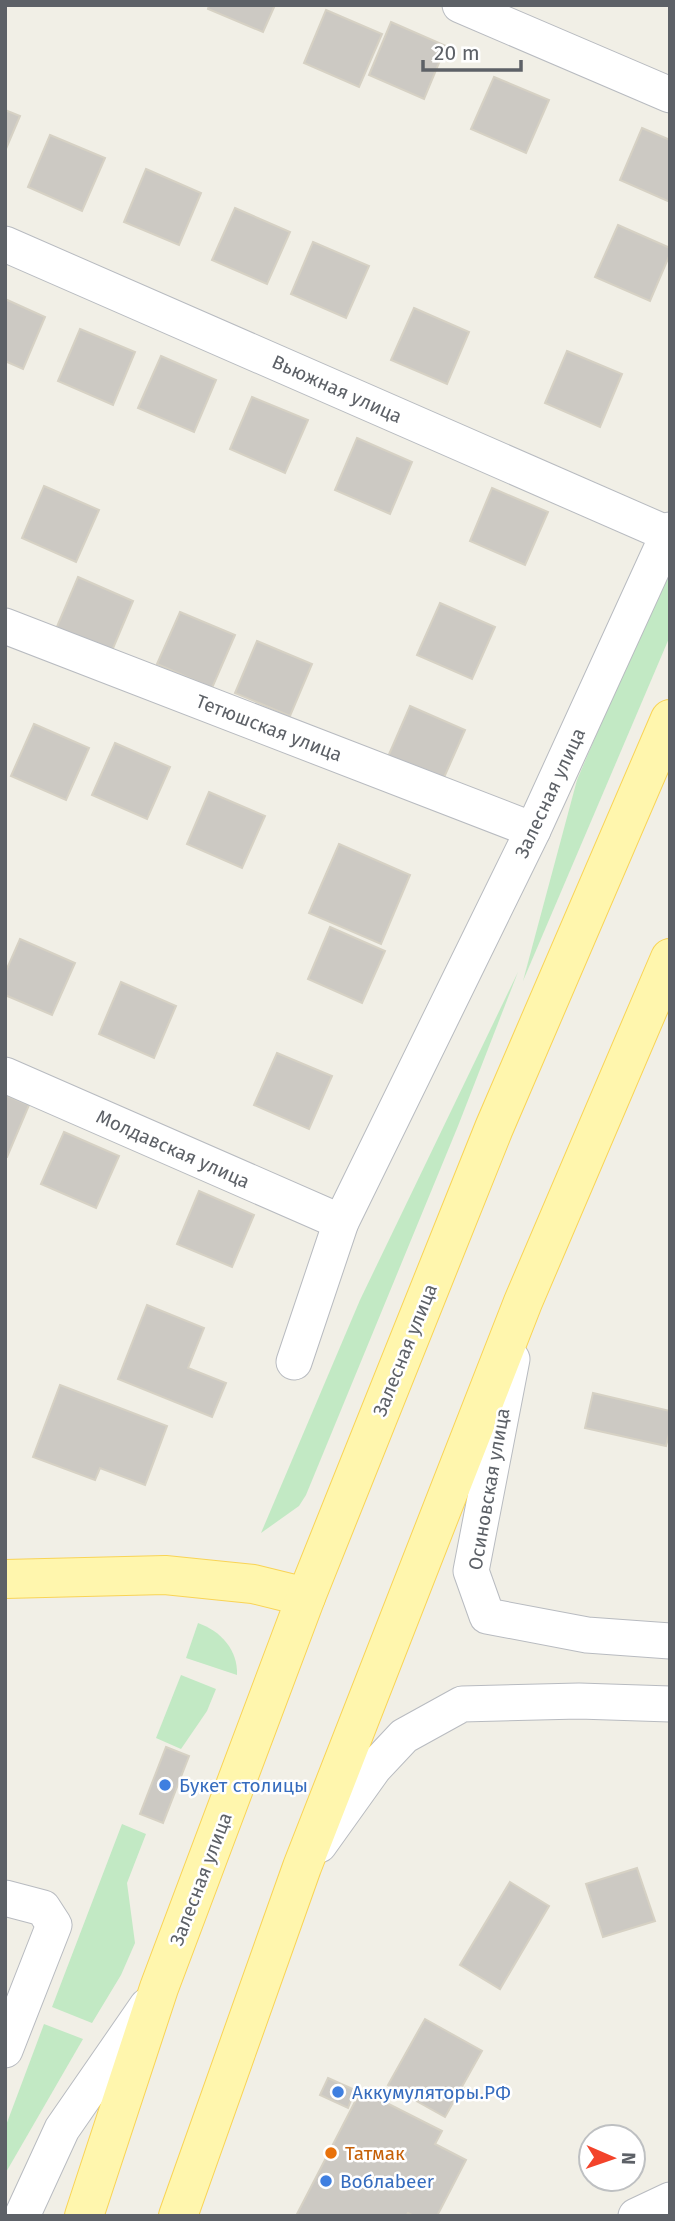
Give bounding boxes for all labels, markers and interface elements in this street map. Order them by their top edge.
scale bar [423,28,521,72]
text: 20 m [434,40,480,66]
street label: Вьюжная улица [268,350,406,428]
street label: Тетюшская улица [193,690,345,766]
street label: Залесная улица [510,724,590,862]
street label: Молдавская улица [93,1105,253,1193]
street label: Залесная улица [368,1280,442,1420]
street label: Осиновская улица [463,1406,515,1572]
place label: Букет столицы [179,1774,308,1797]
marker: Букет столицы [157,1777,173,1793]
street label: Залесная улица [165,1809,237,1949]
place label: Аккумуляторы.РФ [352,2081,511,2104]
marker: Аккумуляторы.РФ [330,2084,346,2100]
north arrow [577,2123,647,2193]
place label: Татмак [345,2142,405,2165]
marker: Татмак [323,2145,339,2161]
text: N [617,2152,640,2165]
place label: Воблаbeer [340,2170,435,2193]
marker: Воблаbeer [318,2173,334,2189]

